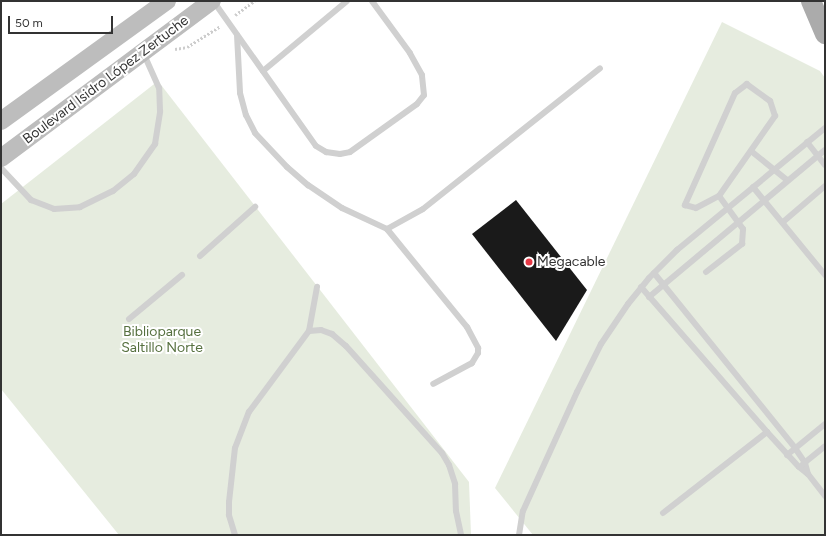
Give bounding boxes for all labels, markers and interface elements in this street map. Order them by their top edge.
scale bar [10,8,115,34]
street label: Boulevard Isidro López Zertuche [20,12,192,148]
text: 50 m [15,16,43,30]
place label: Megacable [537,254,605,270]
marker: Megacable [524,257,534,267]
park label: Biblioparque Saltillo Norte [121,324,203,356]

